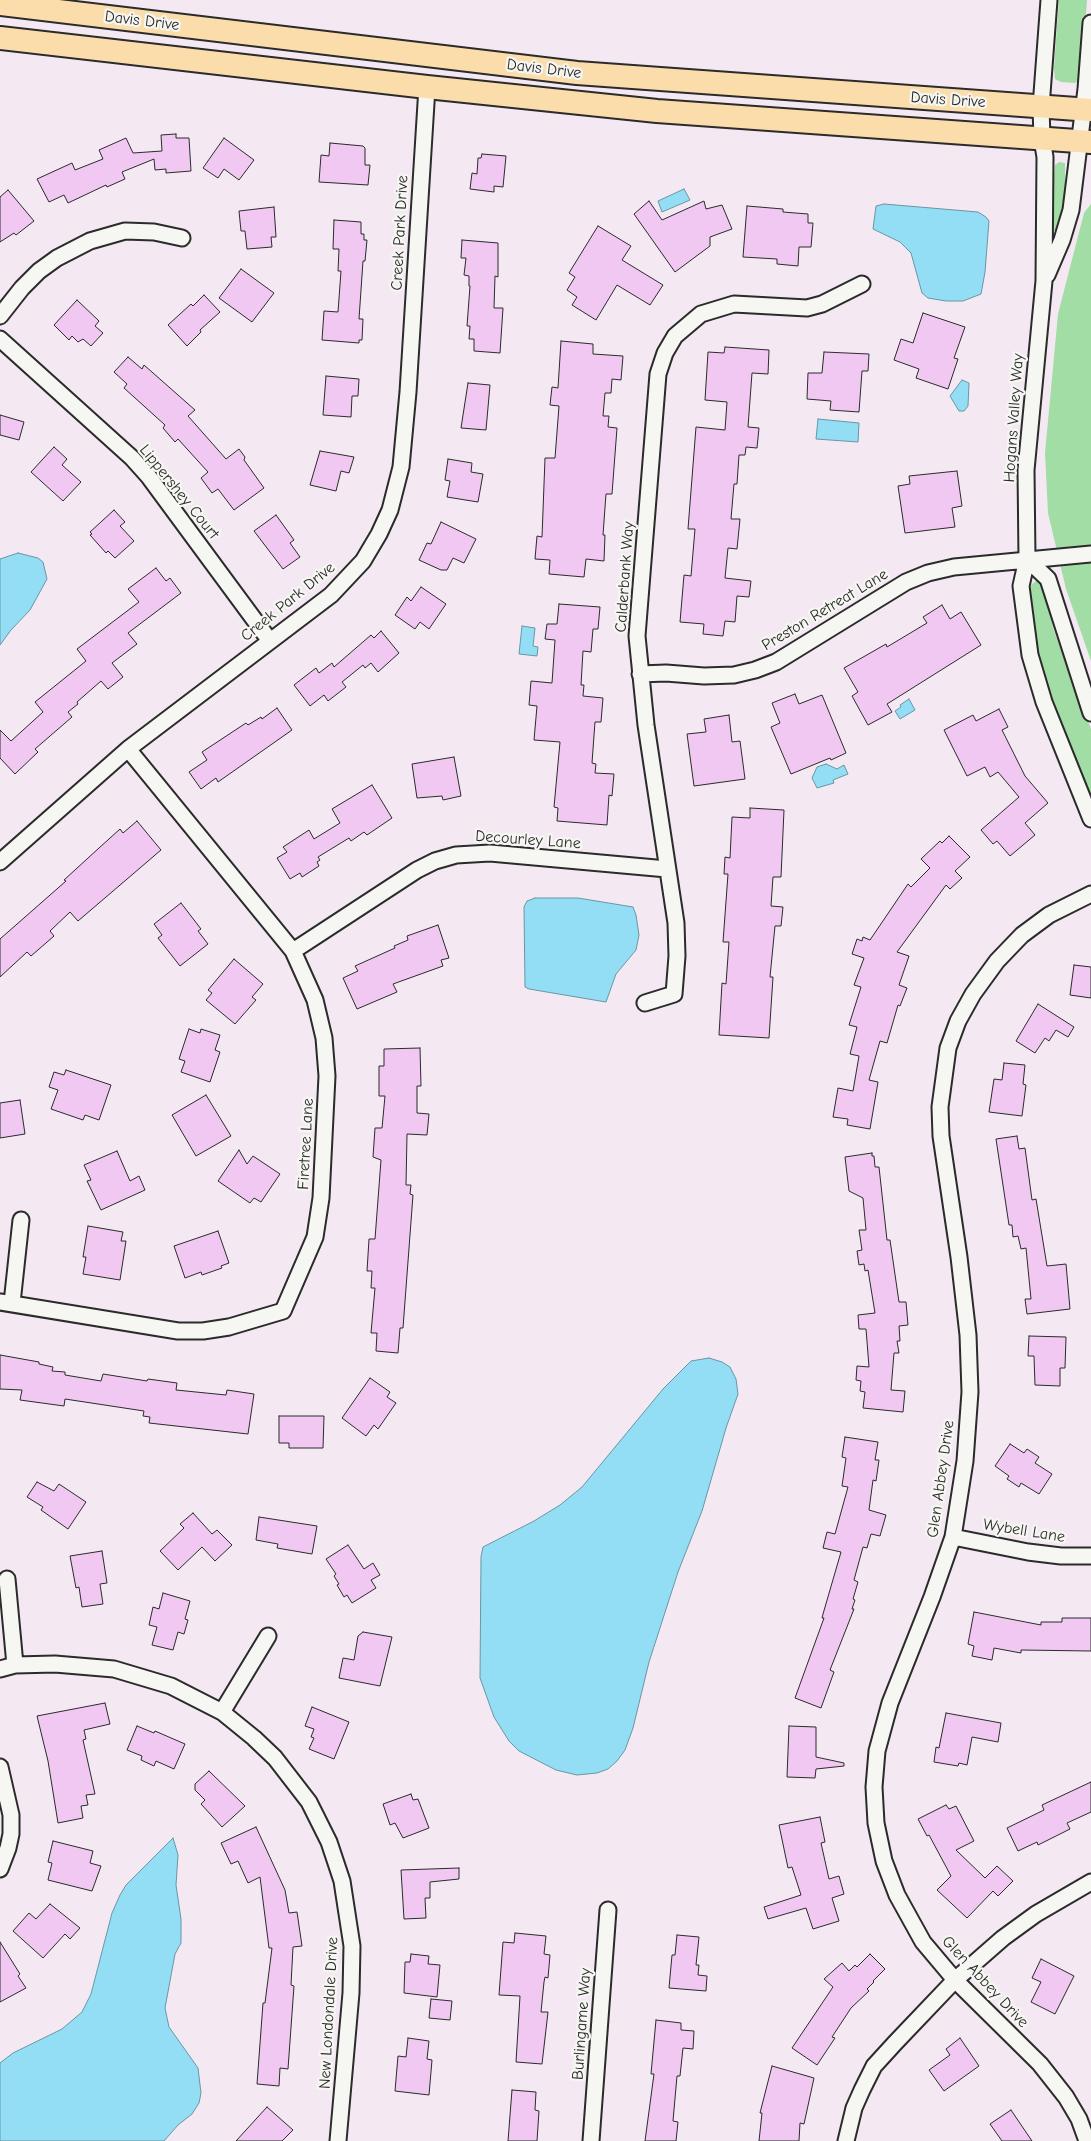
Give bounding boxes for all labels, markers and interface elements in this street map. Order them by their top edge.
street label: Davis Drive [104,7,180,35]
street label: Davis Drive [506,55,582,83]
street label: Davis Drive [910,88,986,112]
street label: Creek Park Drive [387,175,413,291]
street label: Hogans Valley Way [1000,353,1028,483]
street label: Lippershey Court [135,441,223,543]
street label: Calderbank Way [612,521,638,633]
street label: Creek Park Drive [237,558,339,646]
street label: Preston Retreat Lane [759,565,891,655]
street label: Decourley Lane [475,827,581,853]
street label: Firetree Lane [294,1098,318,1190]
street label: Glen Abbey Drive [923,1419,959,1539]
street label: Wybell Lane [982,1515,1066,1547]
street label: Glen Abbey Drive [938,1932,1032,2032]
street label: New Londondale Drive [315,1936,343,2090]
street label: Burlingame Way [569,1967,595,2081]

